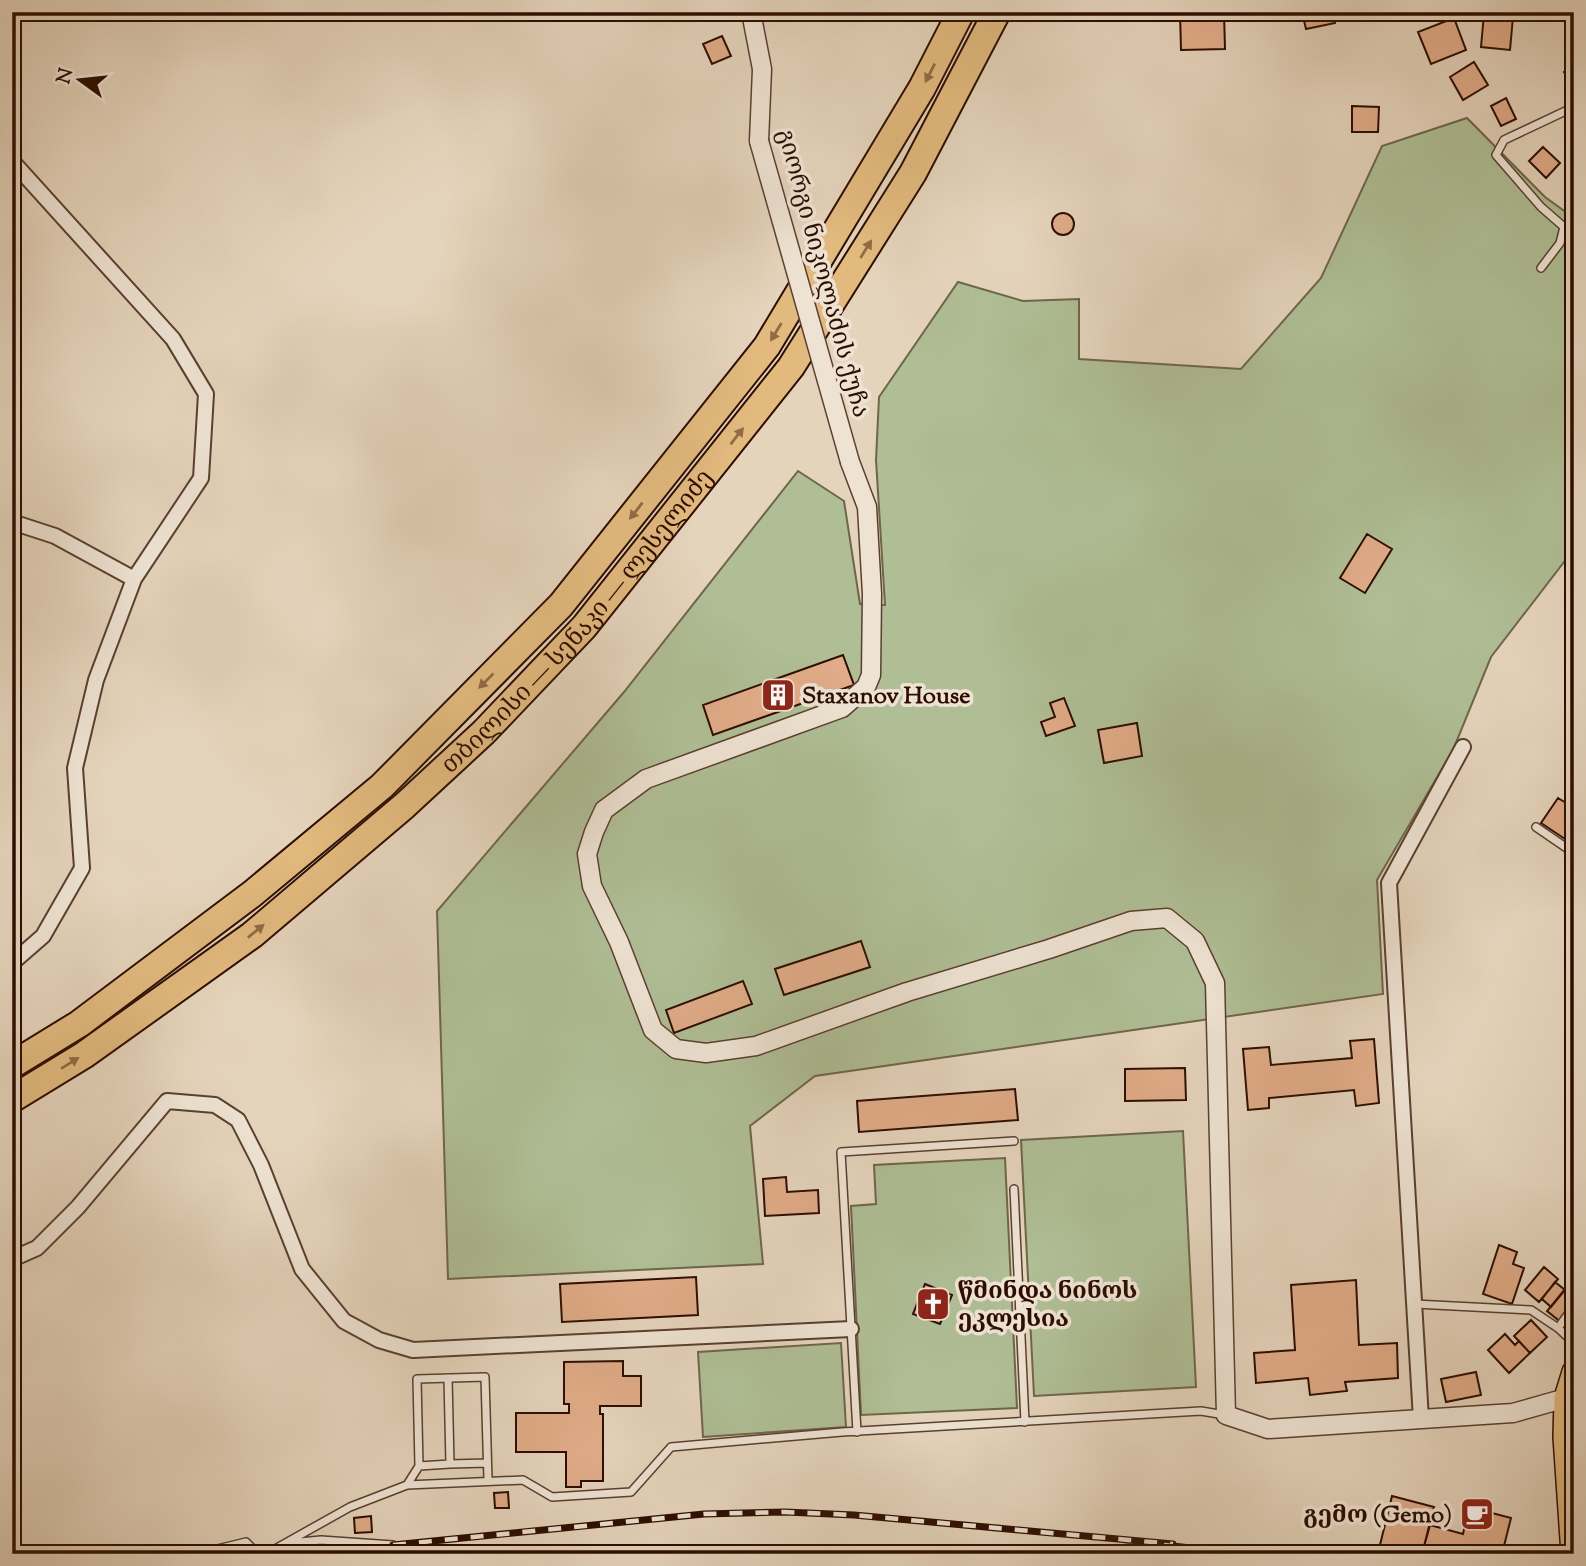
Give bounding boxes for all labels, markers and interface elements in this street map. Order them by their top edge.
north arrow [46,46,116,116]
one-way arrow [924,63,935,83]
text: N [51,65,81,87]
street label: გიორგი ნიკოლაძის ქუჩა [767,125,877,422]
one-way arrow [859,239,872,258]
one-way arrow [769,322,782,341]
one-way arrow [729,427,744,445]
street label: თბილისი — სენაკი — ლესელიძე [435,463,722,782]
one-way arrow [630,502,644,520]
one-way arrow [477,673,494,690]
building icon: Staxanov House [759,676,797,714]
place label: Staxanov House [802,680,970,714]
one-way arrow [246,924,264,939]
one-way arrow [61,1057,80,1069]
place label: წმინდა ნინოს ეკლესია [958,1275,1137,1337]
church icon: წმინდა ნინოს ეკლესია [914,1285,952,1323]
cafe icon: გემო (Gemo) [1458,1495,1496,1533]
place label: გემო (Gemo) [1303,1499,1452,1533]

